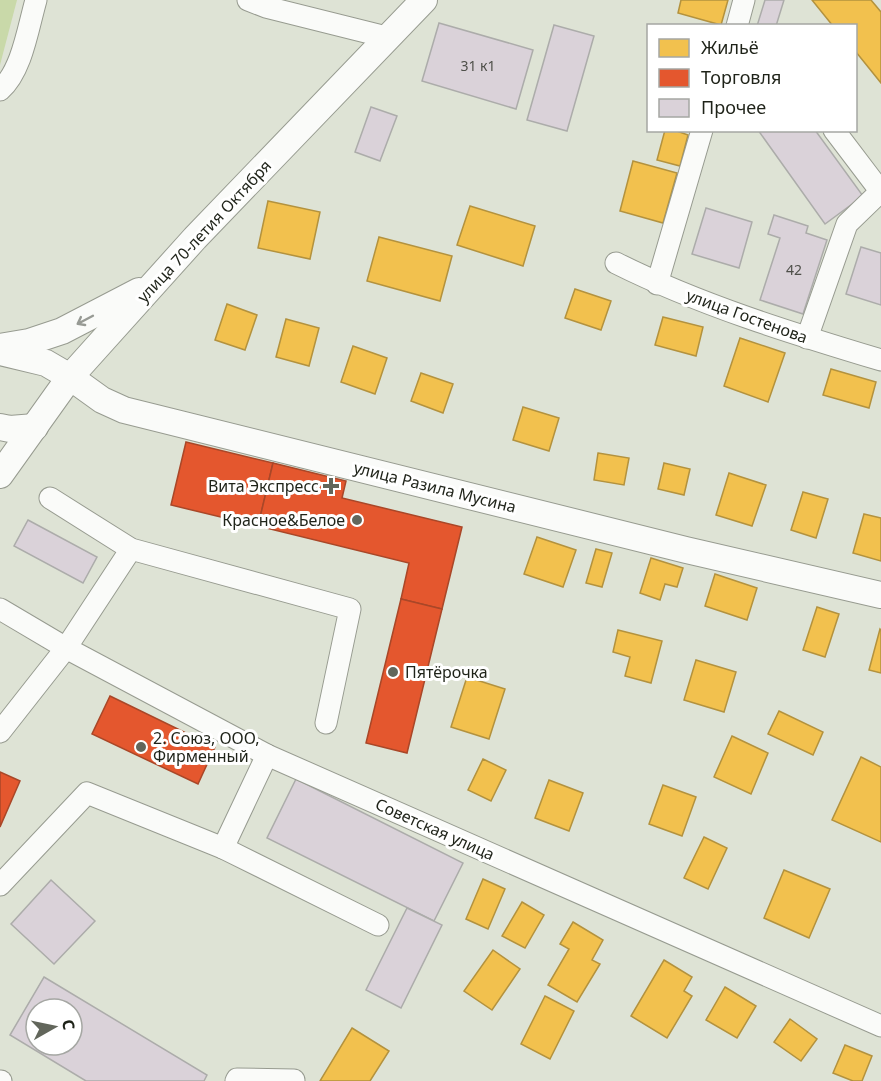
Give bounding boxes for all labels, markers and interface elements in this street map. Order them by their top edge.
legend [647,24,857,132]
text: Жильё [701,35,759,59]
house number: 31 к1 [460,56,496,75]
text: Торговля [701,65,781,89]
text: Прочее [701,95,766,119]
street label: улица 70-летия Октября [132,155,276,307]
house number: 42 [786,260,802,279]
street label: улица Гостенова [683,284,811,348]
one-way arrow [76,314,94,326]
street label: улица Разила Мусина [352,456,518,518]
place label: Вита Экспресс [208,475,319,497]
marker: Вита Экспресс [324,479,338,493]
place label: Красное&Белое [222,509,345,531]
marker: Красное&Белое [350,513,364,527]
place label: Пятёрочка [405,661,488,683]
marker: Пятёрочка [386,665,400,679]
place label: 2. Союз, ООО, Фирменный [153,727,260,767]
marker: 2. Союз, ООО, Фирменный [134,740,148,754]
street label: Советская улица [372,793,498,865]
north arrow [24,997,84,1057]
text: С [57,1018,80,1031]

